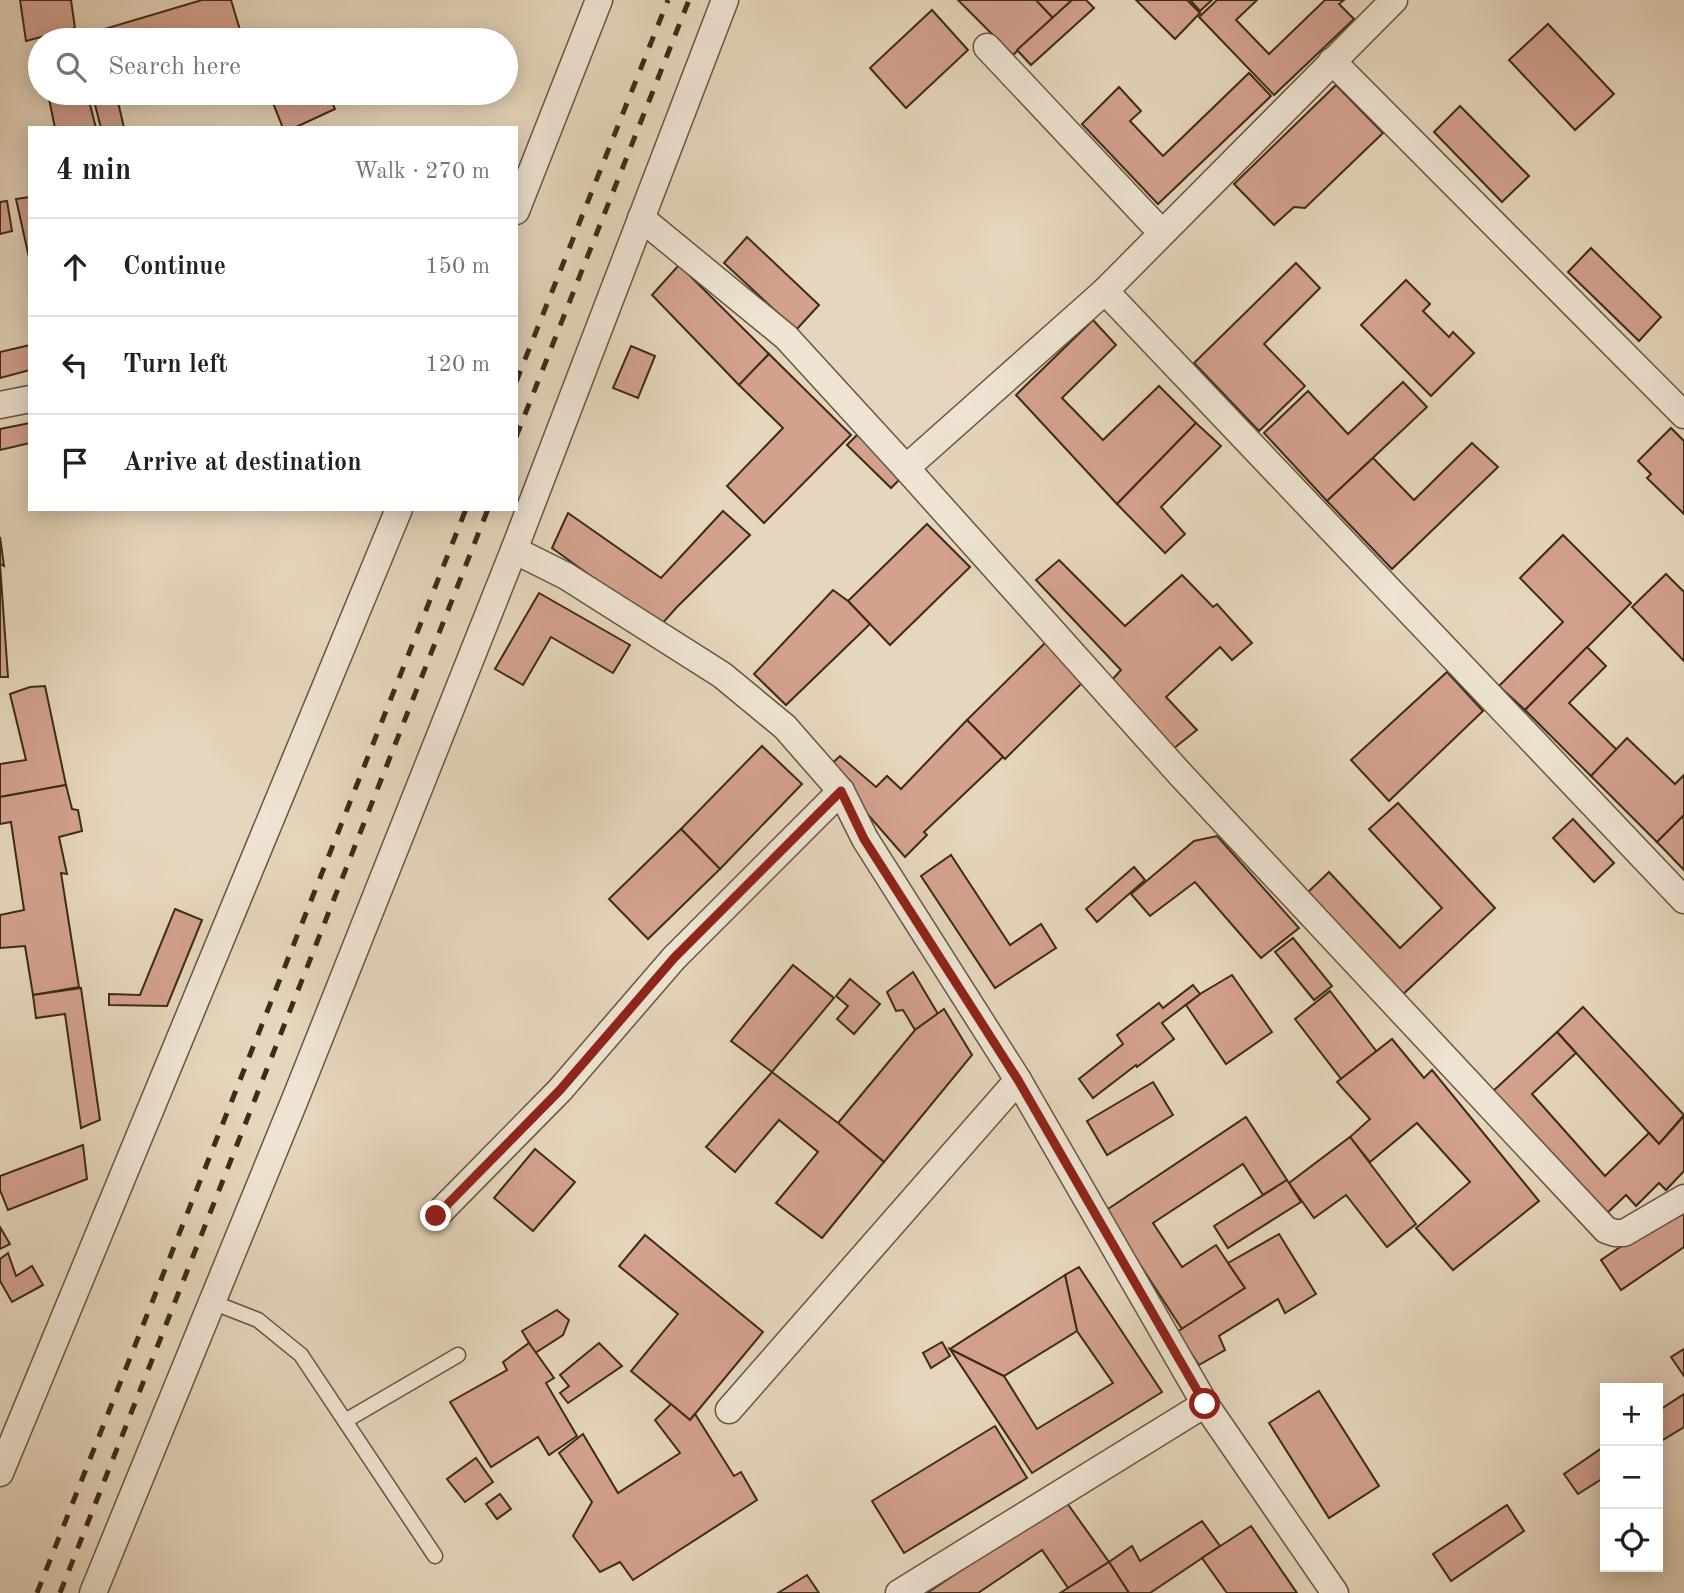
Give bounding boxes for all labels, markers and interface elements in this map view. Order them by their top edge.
search box [28,28,518,105]
icon: search [52,48,90,86]
text: Search here [108,54,241,80]
text: 4 min [56,156,131,186]
text: Walk · 270 m [354,160,490,183]
icon: ahead [56,248,94,286]
text: Continue [123,254,226,280]
text: 150 m [425,255,490,278]
icon: left [56,346,94,384]
text: Turn left [123,352,228,378]
text: 120 m [425,353,490,376]
icon: arrive [56,444,94,482]
text: Arrive at destination [123,450,362,476]
route end [420,1200,451,1231]
map controls [1600,1383,1663,1572]
button: + [1600,1383,1663,1446]
route start [1189,1388,1220,1419]
button: − [1600,1446,1663,1509]
button: locate [1600,1509,1663,1572]

